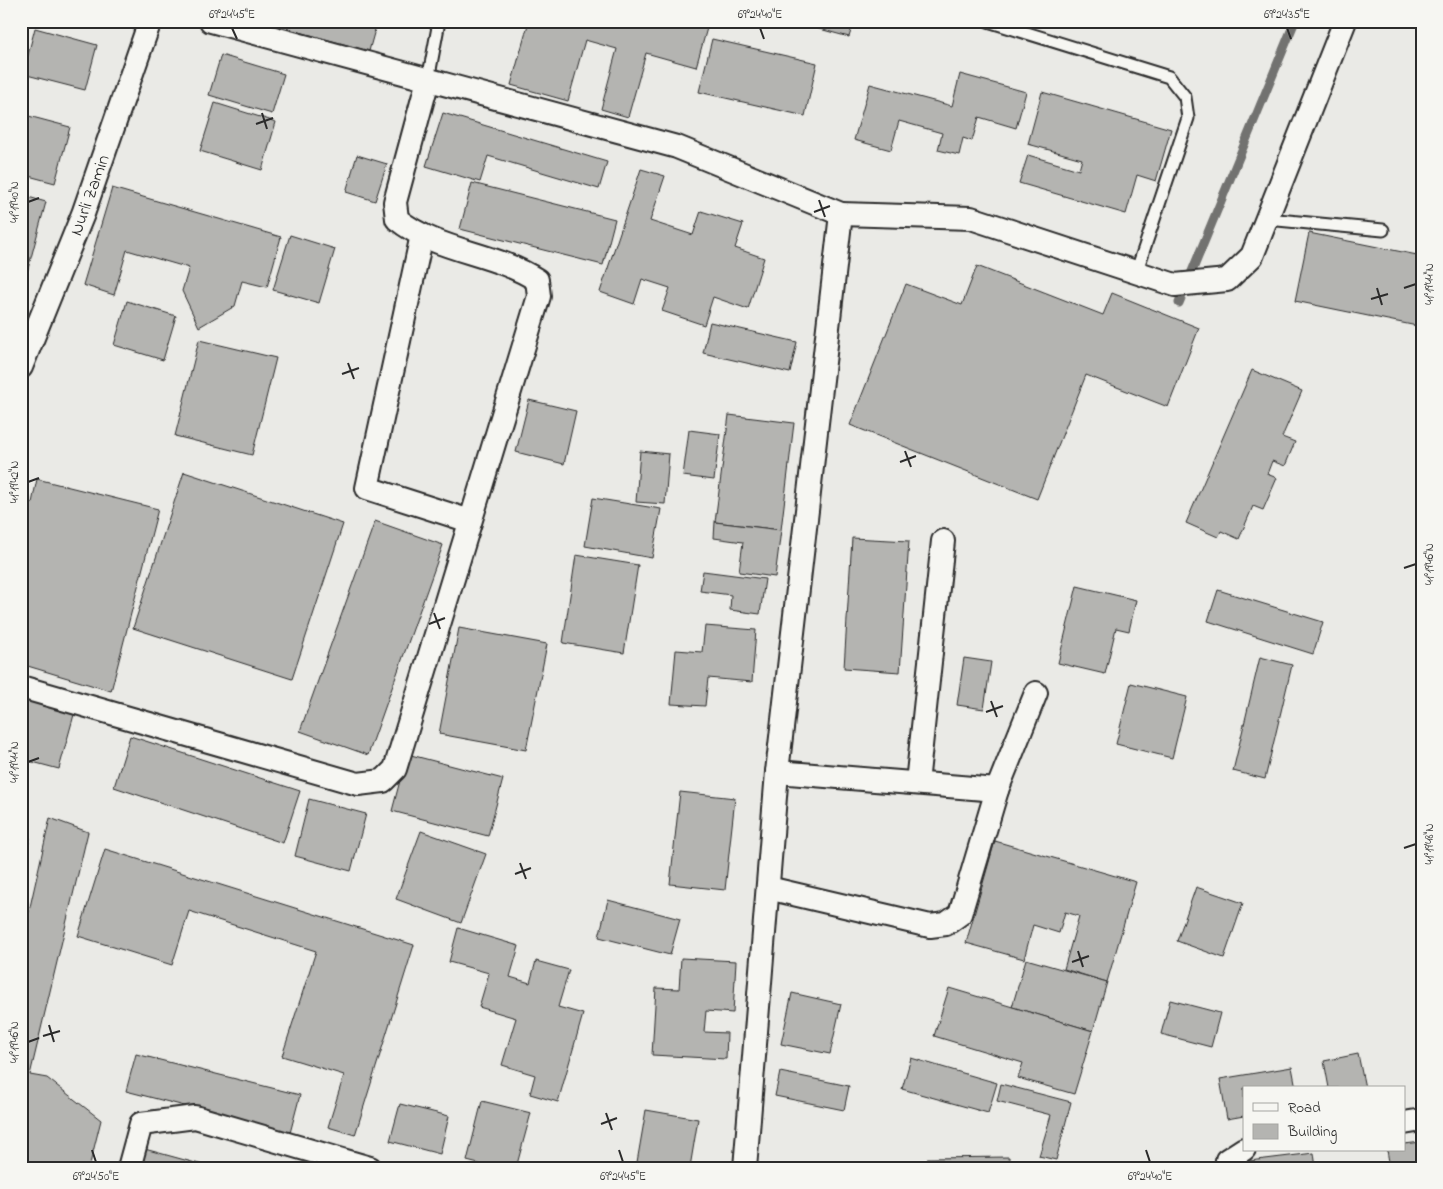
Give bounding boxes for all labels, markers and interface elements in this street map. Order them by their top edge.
text: 69°24'45"E [209,6,255,24]
text: 69°24'40"E [738,6,782,24]
text: 69°24'35"E [1264,6,1310,24]
street label: Nurli Zamin [64,151,118,240]
text: 41°19'40"N [6,181,24,223]
text: 41°19'44"N [1421,263,1439,305]
text: 41°19'42"N [6,461,24,503]
text: 41°19'46"N [1421,543,1439,585]
text: 41°19'44"N [6,741,24,783]
text: 41°19'48"N [1421,823,1439,865]
text: 41°19'46"N [6,1021,24,1063]
legend [1243,1086,1406,1152]
text: Road [1288,1097,1321,1119]
text: Building [1287,1121,1337,1144]
text: 69°24'50"E [73,1168,119,1186]
text: 69°24'45"E [600,1168,646,1186]
text: 69°24'40"E [1128,1168,1172,1186]

